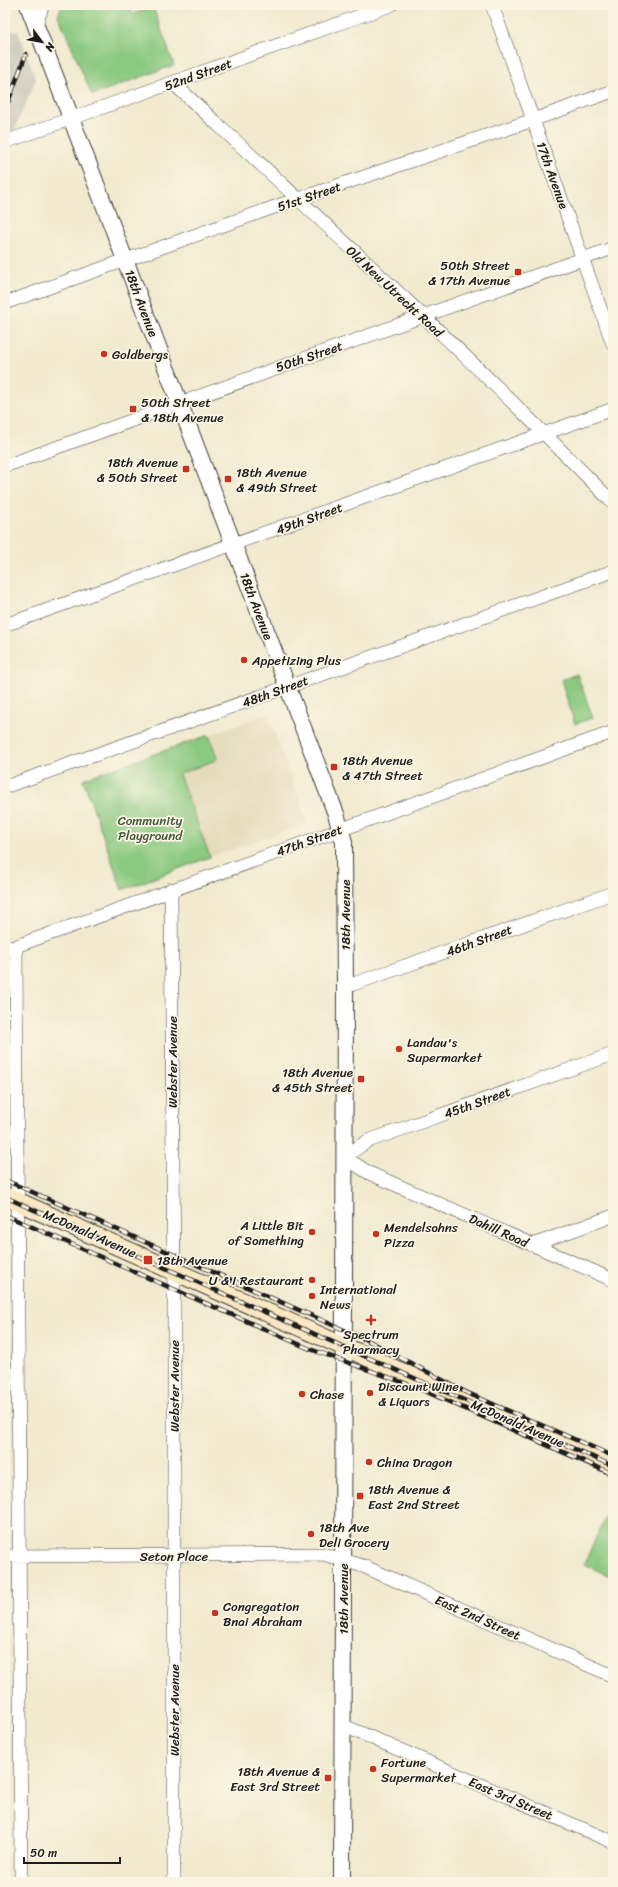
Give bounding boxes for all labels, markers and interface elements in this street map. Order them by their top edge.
north arrow [22,22,62,62]
text: N [40,38,61,56]
street label: 52nd Street [161,52,236,97]
street label: 17th Avenue [530,138,575,212]
street label: 51st Street [274,175,345,218]
street label: Old New Utrecht Road [340,240,450,344]
place label: 50th Street & 17th Avenue [428,254,510,292]
street label: 18th Avenue [118,266,165,340]
marker: 50th Street & 17th Avenue [513,267,523,277]
street label: 50th Street [272,334,346,379]
place label: Goldbergs [112,343,169,366]
marker: Goldbergs [99,349,109,359]
place label: 50th Street & 18th Avenue [141,391,223,429]
marker: 50th Street & 18th Avenue [128,404,138,414]
place label: 18th Avenue & 50th Street [97,451,178,489]
place label: 18th Avenue & 49th Street [236,461,318,499]
marker: 18th Avenue & 50th Street [181,464,191,474]
marker: 18th Avenue & 49th Street [223,474,233,484]
street label: 49th Street [272,496,346,541]
street label: 18th Avenue [233,569,280,643]
place label: Appetizing Plus [251,649,341,672]
marker: Appetizing Plus [239,655,249,665]
street label: 48th Street [239,669,312,714]
place label: 18th Avenue & 47th Street [342,749,423,787]
marker: 18th Avenue & 47th Street [329,762,339,772]
park label: Community Playground [118,809,183,847]
street label: 47th Street [273,818,346,863]
street label: 18th Avenue [334,880,357,950]
street label: 46th Street [443,918,516,963]
street label: Webster Avenue [161,1016,184,1108]
place label: Landau's Supermarket [407,1031,482,1069]
marker: Landau's Supermarket [394,1044,404,1054]
place label: 18th Avenue & 45th Street [272,1061,353,1099]
marker: 18th Avenue & 45th Street [356,1074,366,1084]
street label: 45th Street [440,1080,514,1125]
street label: McDonald Avenue [39,1203,141,1265]
street label: Dahill Road [465,1207,533,1254]
place label: A Little Bit of Something [228,1214,304,1252]
place label: Mendelsohns Pizza [384,1216,459,1254]
marker: A Little Bit of Something [307,1227,317,1237]
marker: Mendelsohns Pizza [371,1229,381,1239]
place label: 18th Avenue [157,1249,228,1272]
marker: 18th Avenue [142,1254,154,1266]
place label: U & I Restaurant [209,1269,304,1292]
marker: U & I Restaurant [307,1275,317,1285]
place label: International News [319,1278,397,1316]
marker: International News [307,1291,317,1301]
marker: Spectrum Pharmacy [366,1315,376,1325]
place label: Spectrum Pharmacy [343,1323,399,1361]
street label: Webster Avenue [163,1340,186,1432]
place label: Discount Wine & Liquors [378,1375,459,1413]
place label: Chase [310,1383,344,1406]
marker: Discount Wine & Liquors [365,1388,375,1398]
marker: Chase [297,1389,307,1399]
street label: McDonald Avenue [467,1393,569,1455]
place label: China Dragon [377,1451,452,1474]
marker: China Dragon [364,1457,374,1467]
place label: 18th Avenue & East 2nd Street [368,1478,460,1516]
marker: 18th Avenue & East 2nd Street [355,1491,365,1501]
place label: 18th Ave Deli Grocery [319,1516,389,1554]
marker: 18th Ave Deli Grocery [306,1529,316,1539]
street label: Seton Place [140,1545,209,1568]
street label: 18th Avenue [332,1564,355,1634]
street label: East 2nd Street [431,1588,525,1647]
place label: Congregation Bnai Abraham [223,1595,302,1633]
marker: Congregation Bnai Abraham [210,1608,220,1618]
street label: Webster Avenue [163,1664,186,1756]
place label: Fortune Supermarket [381,1751,456,1789]
place label: 18th Avenue & East 3rd Street [230,1760,320,1798]
marker: Fortune Supermarket [368,1764,378,1774]
street label: East 3rd Street [465,1770,557,1827]
marker: 18th Avenue & East 3rd Street [323,1773,333,1783]
scale bar [24,1839,120,1865]
text: 50 m [30,1842,57,1864]

